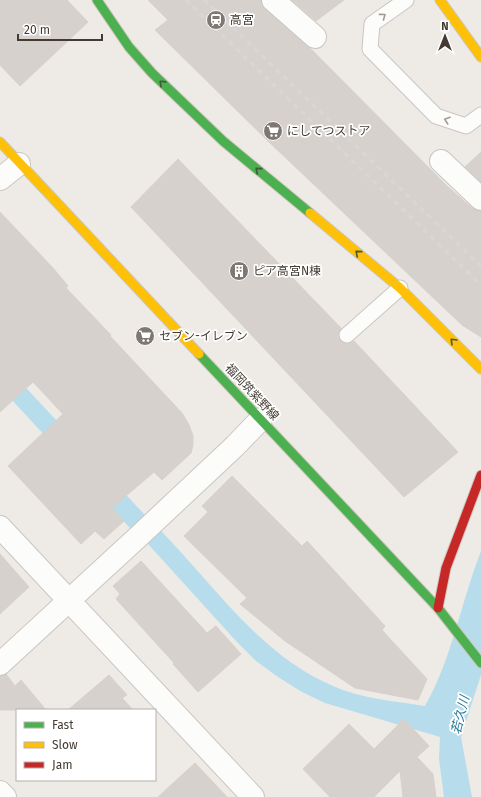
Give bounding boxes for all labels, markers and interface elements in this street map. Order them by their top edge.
station icon: 高宮 [205,9,227,31]
place label: 高宮 [230,13,254,27]
one-way arrow [379,14,386,21]
scale bar [18,16,102,42]
north arrow [425,16,465,56]
text: N [441,20,449,33]
text: 20 m [24,23,50,37]
one-way arrow [159,80,167,88]
one-way arrow [444,116,451,125]
supermarket icon: にしてつストア [262,120,284,142]
place label: にしてつストア [287,124,370,138]
one-way arrow [255,168,262,175]
one-way arrow [355,251,363,258]
building icon: ピア高宮N棟 [228,260,250,282]
place label: ピア高宮N棟 [253,264,321,278]
supermarket icon: セブン-イレブン [134,325,156,347]
place label: セブン-イレブン [159,329,248,343]
one-way arrow [450,338,458,346]
street label: 福岡筑紫野線 [222,361,282,423]
water label: 若久川 [448,692,472,736]
legend [16,709,156,781]
text: Fast [52,718,74,732]
text: Slow [52,738,78,752]
text: Jam [52,758,72,772]

